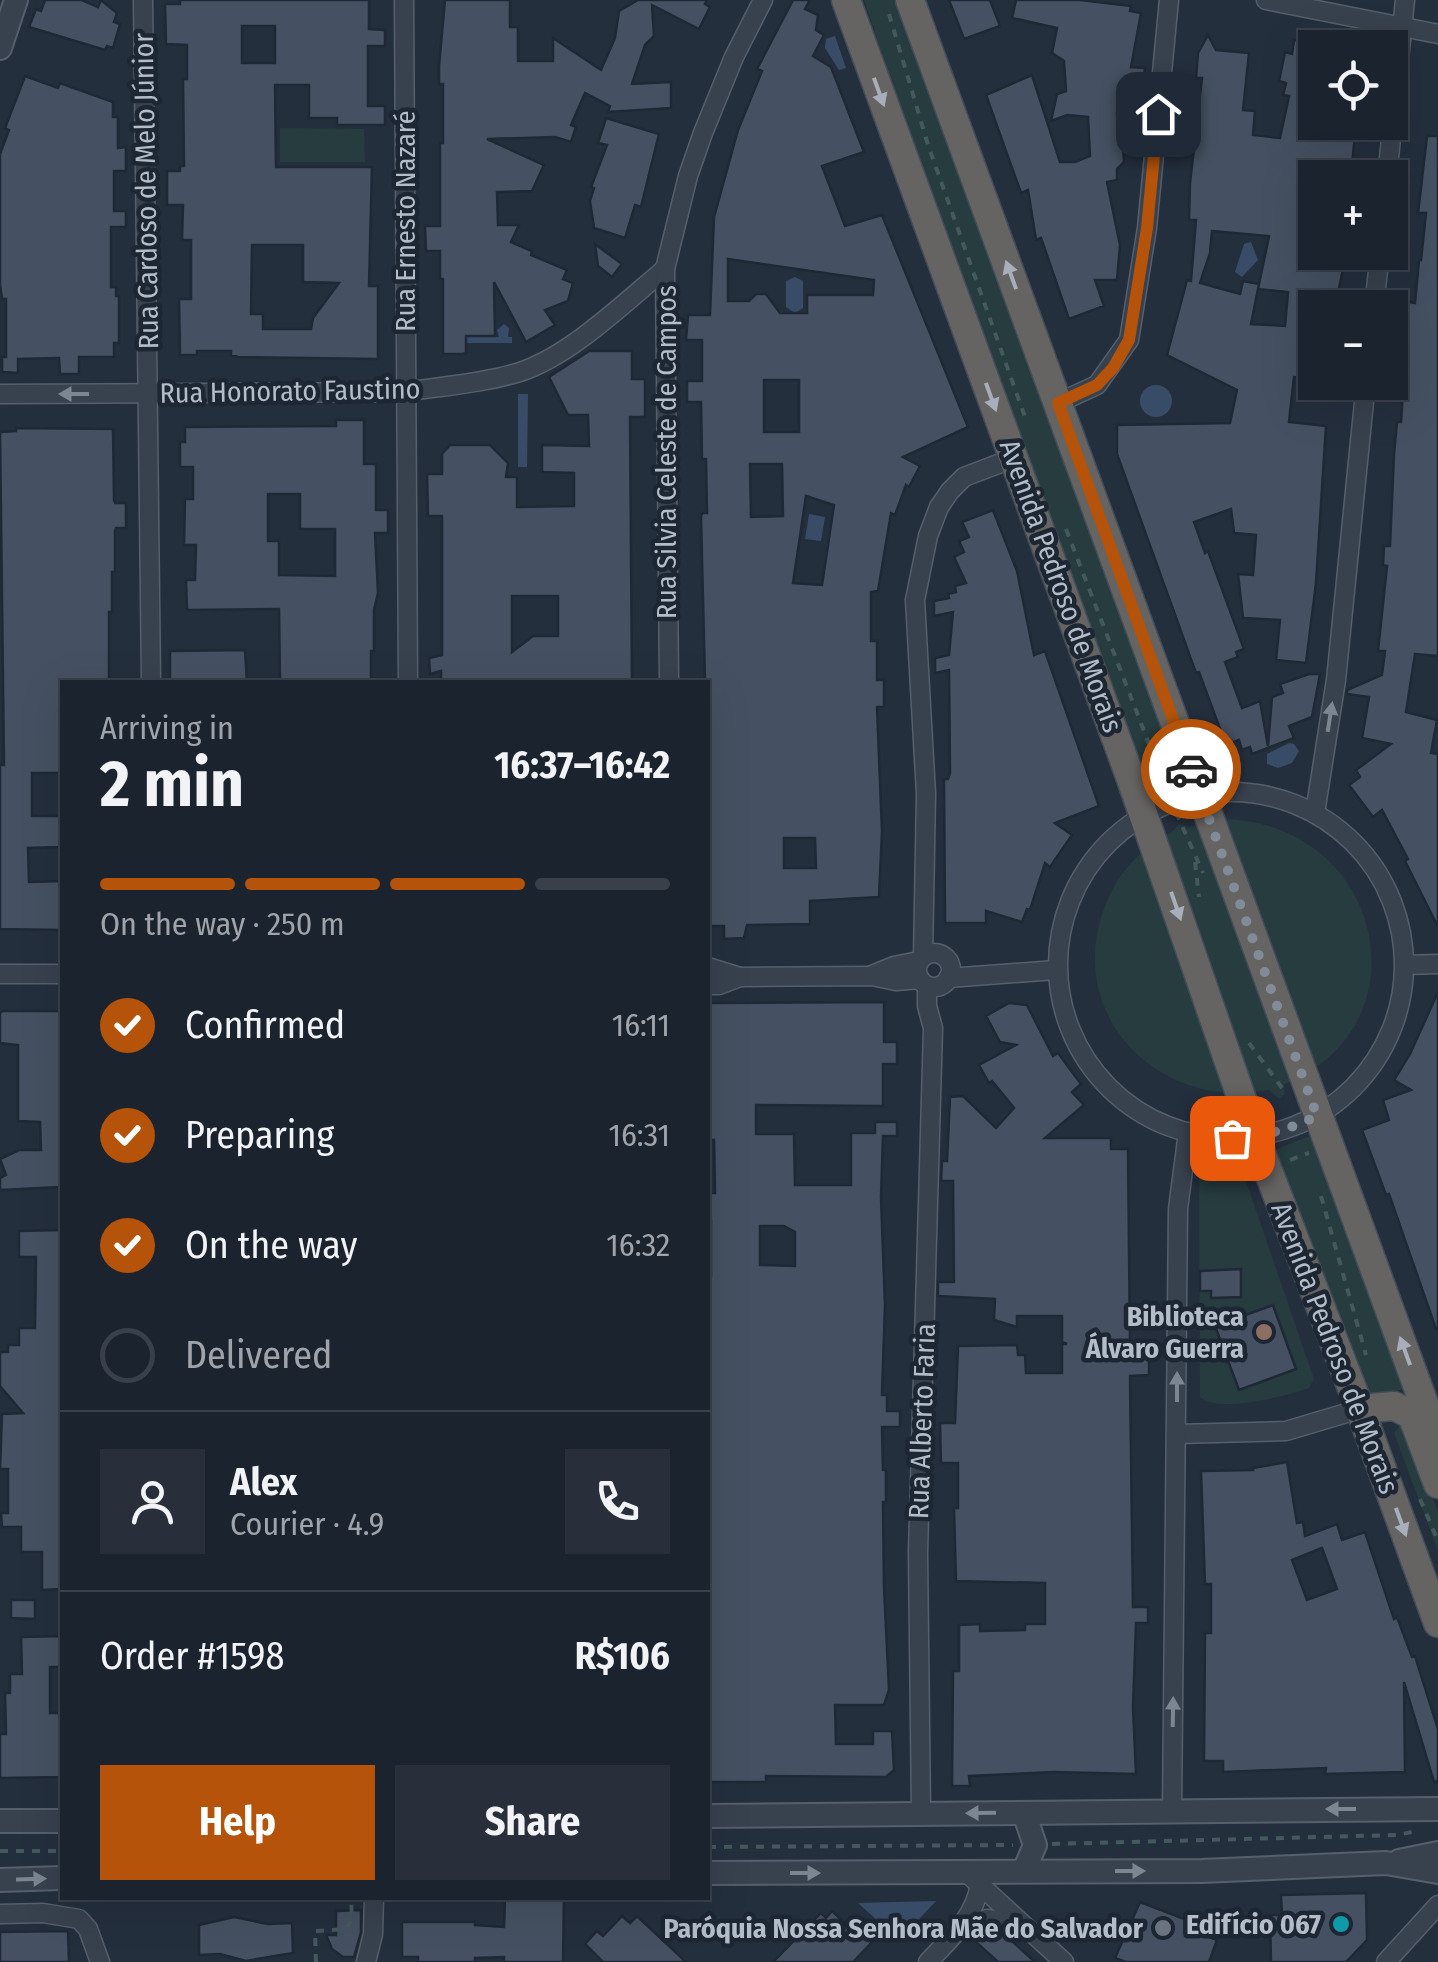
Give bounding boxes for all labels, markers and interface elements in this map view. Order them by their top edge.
map controls [1298,30,1408,400]
button: locate [1298,30,1408,140]
street label: Rua Cardoso de Melo Júnior [127,32,165,349]
pin [1116,72,1201,157]
one-way arrow [872,77,887,107]
icon: home [1131,87,1186,142]
street label: Rua Ernesto Nazaré [389,110,422,332]
button: + [1298,160,1408,270]
one-way arrow [1003,259,1018,289]
street label: Rua Silvia Celeste de Campos [650,285,683,619]
button: − [1298,290,1408,400]
street label: Rua Honorato Faustino [159,372,421,410]
one-way arrow [984,382,999,412]
one-way arrow [58,386,90,402]
street label: Avenida Pedroso de Morais [993,435,1129,737]
one-way arrow [1323,700,1338,732]
text: Arriving in [100,709,234,747]
courier [1141,719,1241,819]
text: 16:37–16:42 [494,742,670,788]
icon: car [1164,742,1219,797]
text: 2 min [100,745,244,823]
one-way arrow [1169,892,1184,922]
text: On the way · 250 m [100,905,345,943]
icon: check [100,998,155,1053]
text: Confirmed [185,1002,345,1048]
text: 16:11 [612,1006,670,1044]
pin [1190,1096,1275,1181]
icon: check [100,1108,155,1163]
icon: bag [1205,1111,1260,1166]
text: Preparing [185,1112,334,1158]
text: 16:31 [608,1116,670,1154]
street label: Avenida Pedroso de Morais [1264,1198,1406,1498]
icon: check [100,1218,155,1273]
text: On the way [185,1222,357,1268]
text: 16:32 [606,1226,670,1264]
place label: Biblioteca Álvaro Guerra [1085,1300,1244,1365]
marker: Biblioteca Álvaro Guerra [1253,1321,1275,1343]
street label: Rua Alberto Faria [902,1323,942,1519]
text: Delivered [185,1332,332,1378]
one-way arrow [1397,1335,1412,1365]
one-way arrow [1169,1371,1185,1403]
button: person [100,1449,205,1554]
button: phone [565,1449,670,1554]
text: Alex [230,1459,297,1505]
text: Courier · 4.9 [230,1505,384,1543]
one-way arrow [1394,1508,1409,1538]
text: Order #1598 [100,1633,285,1679]
text: R$106 [575,1633,670,1679]
one-way arrow [1165,1695,1181,1727]
button: Help [100,1765,375,1880]
button: Share [395,1765,670,1880]
one-way arrow [1324,1801,1356,1817]
one-way arrow [964,1805,996,1821]
one-way arrow [1114,1862,1146,1878]
one-way arrow [789,1865,821,1881]
one-way arrow [16,1870,48,1886]
place label: Edifício 067 [1186,1908,1321,1941]
place label: Paróquia Nossa Senhora Mãe do Salvador [663,1912,1144,1945]
marker: Edifício 067 [1330,1913,1352,1935]
marker: Paróquia Nossa Senhora Mãe do Salvador [1152,1917,1174,1939]

